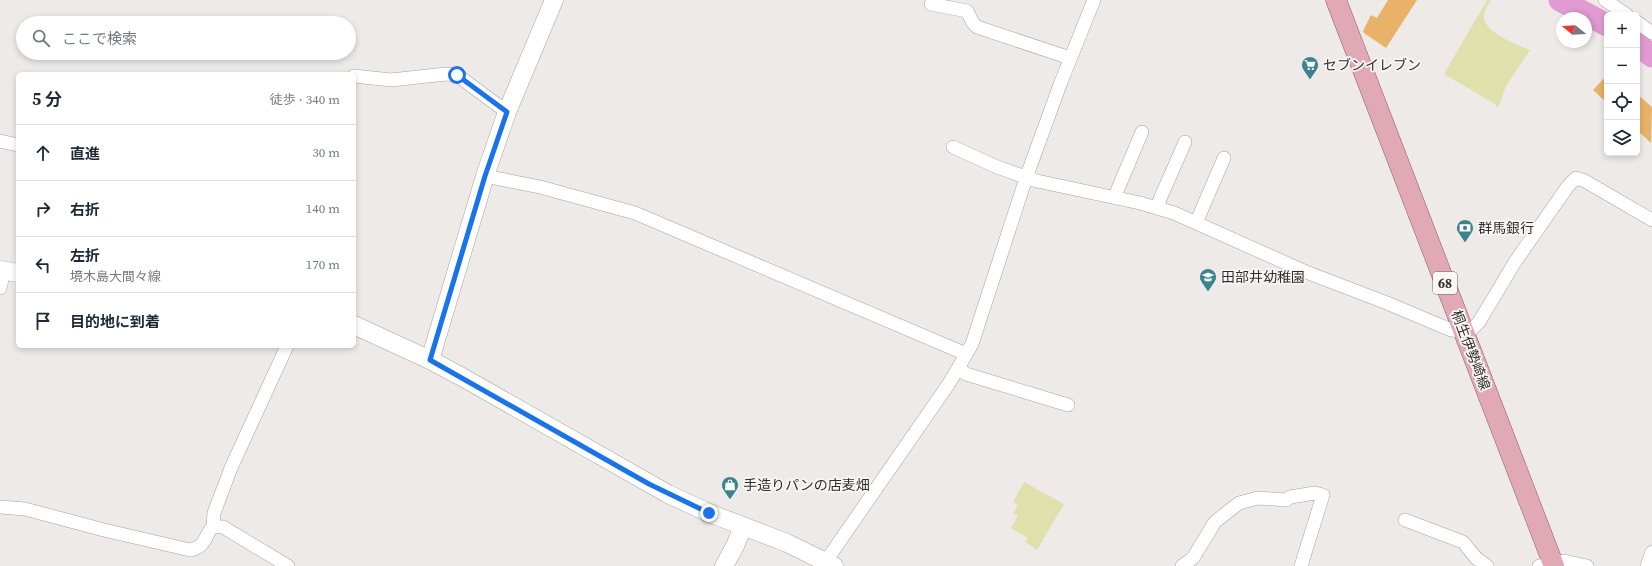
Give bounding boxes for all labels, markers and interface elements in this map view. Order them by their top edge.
north arrow [1556,12,1592,48]
map controls [1604,12,1640,156]
button: + [1604,12,1640,48]
search box [16,16,356,60]
icon: search [30,27,52,49]
text: ここで検索 [62,28,137,49]
button: − [1604,48,1640,84]
supermarket icon: セブンイレブン [1300,55,1320,80]
place label: セブンイレブン [1323,55,1421,75]
route start [448,66,466,84]
button: locate [1604,84,1640,120]
text: 5 分 [32,87,62,111]
text: 徒歩 · 340 m [270,91,340,108]
button: layers [1604,120,1640,156]
icon: ahead [32,142,54,164]
text: 直進 [70,143,100,164]
text: 30 m [312,144,340,161]
icon: right [32,198,54,220]
text: 右折 [70,199,100,220]
text: 140 m [306,200,340,217]
bank icon: 群馬銀行 [1455,218,1475,243]
place label: 群馬銀行 [1478,218,1534,238]
text: 左折 [70,245,100,266]
icon: left [32,254,54,276]
text: 170 m [306,256,340,273]
school or university icon: 田部井幼稚園 [1198,267,1218,292]
place label: 田部井幼稚園 [1221,267,1305,287]
text: 境木島大間々線 [70,268,161,285]
road number: 68 [1433,272,1457,294]
street label: 桐生伊勢崎線 [1447,307,1495,393]
icon: arrive [32,310,54,332]
text: 目的地に到着 [70,311,160,332]
shop icon: 手造りパンの店麦畑 [720,475,740,500]
place label: 手造りパンの店麦畑 [743,475,870,495]
route end [700,504,718,522]

